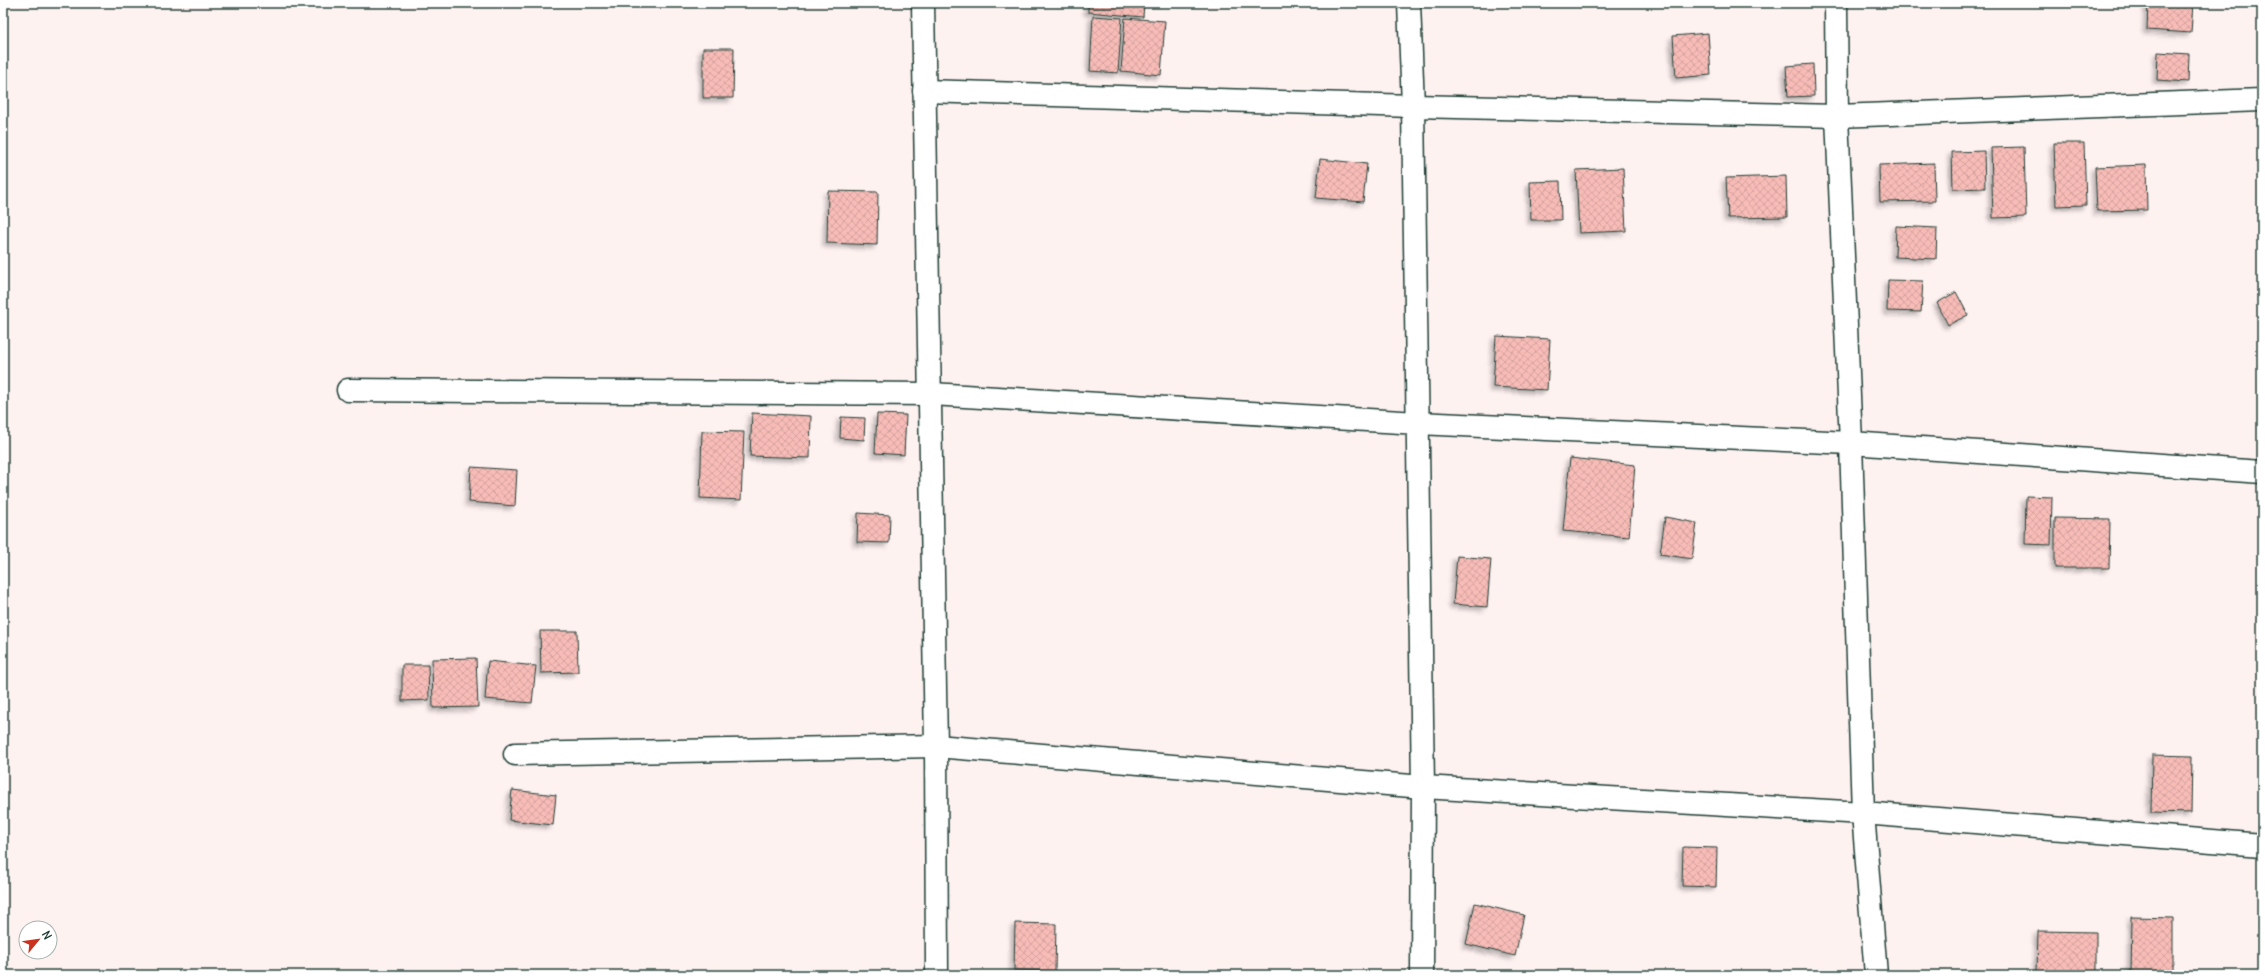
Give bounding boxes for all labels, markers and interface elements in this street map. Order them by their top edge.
north arrow [18,920,58,960]
text: N [39,928,55,942]

